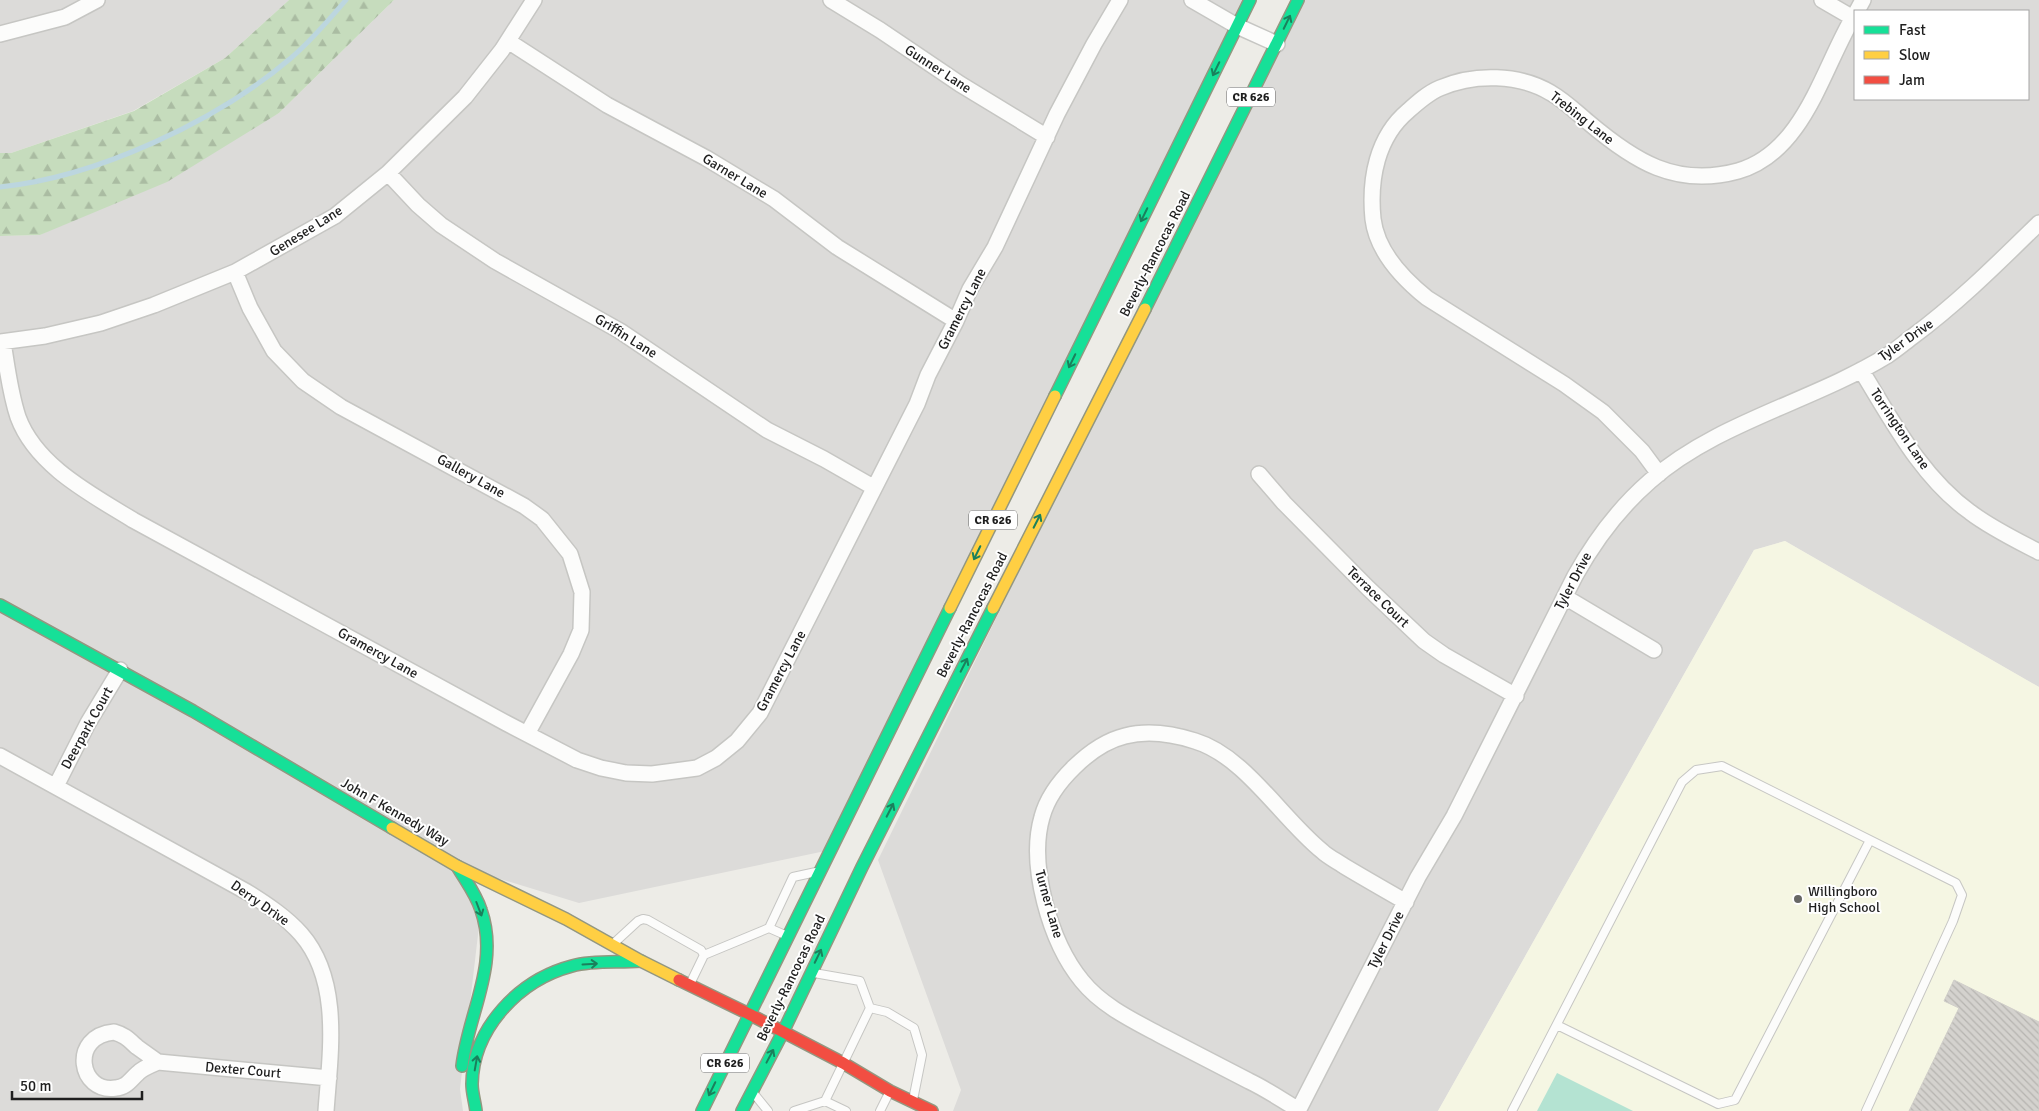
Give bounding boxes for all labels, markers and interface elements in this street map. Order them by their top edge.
legend [1854,10,2029,100]
one-way arrow [1283,15,1293,30]
text: Fast [1899,21,1926,39]
street label: Gunner Lane [901,41,975,97]
text: Slow [1899,46,1930,64]
one-way arrow [1211,61,1220,76]
text: Jam [1899,71,1925,89]
road number: CR 626 [1227,88,1275,106]
street label: Trebing Lane [1547,88,1617,148]
street label: Garner Lane [699,150,771,202]
street label: Beverly-Rancocas Road [1116,188,1194,320]
street label: Genesee Lane [266,202,346,260]
one-way arrow [1139,207,1148,222]
street label: Gramercy Lane [934,265,990,353]
street label: Griffin Lane [592,310,660,362]
street label: Tyler Drive [1875,315,1937,365]
one-way arrow [1067,353,1076,368]
street label: Torrington Lane [1867,385,1933,473]
street label: Gallery Lane [434,450,508,502]
road number: CR 626 [969,510,1017,530]
one-way arrow [1032,513,1042,528]
one-way arrow [971,546,981,561]
street label: Beverly-Rancocas Road [933,549,1011,681]
street label: Tyler Drive [1551,549,1595,613]
street label: Terrace Court [1343,563,1413,631]
street label: Gramercy Lane [335,624,421,682]
street label: Gramercy Lane [753,628,809,714]
one-way arrow [959,658,969,673]
street label: Deerpark Court [57,684,117,772]
street label: John F Kennedy Way [338,774,452,850]
one-way arrow [885,803,895,818]
street label: Turner Lane [1031,868,1067,940]
street label: Derry Drive [227,877,293,929]
place label: Willingboro High School [1808,883,1880,916]
marker: Willingboro High School [1792,893,1804,905]
one-way arrow [475,901,484,916]
street label: Tyler Drive [1364,908,1408,972]
street label: Beverly-Rancocas Road [753,912,829,1044]
one-way arrow [814,949,823,964]
one-way arrow [582,960,598,969]
one-way arrow [765,1048,775,1063]
road number: CR 626 [701,1054,749,1072]
one-way arrow [471,1055,481,1071]
street label: Dexter Court [204,1058,282,1082]
scale bar [12,1068,142,1100]
text: 50 m [20,1077,51,1095]
one-way arrow [707,1082,717,1097]

